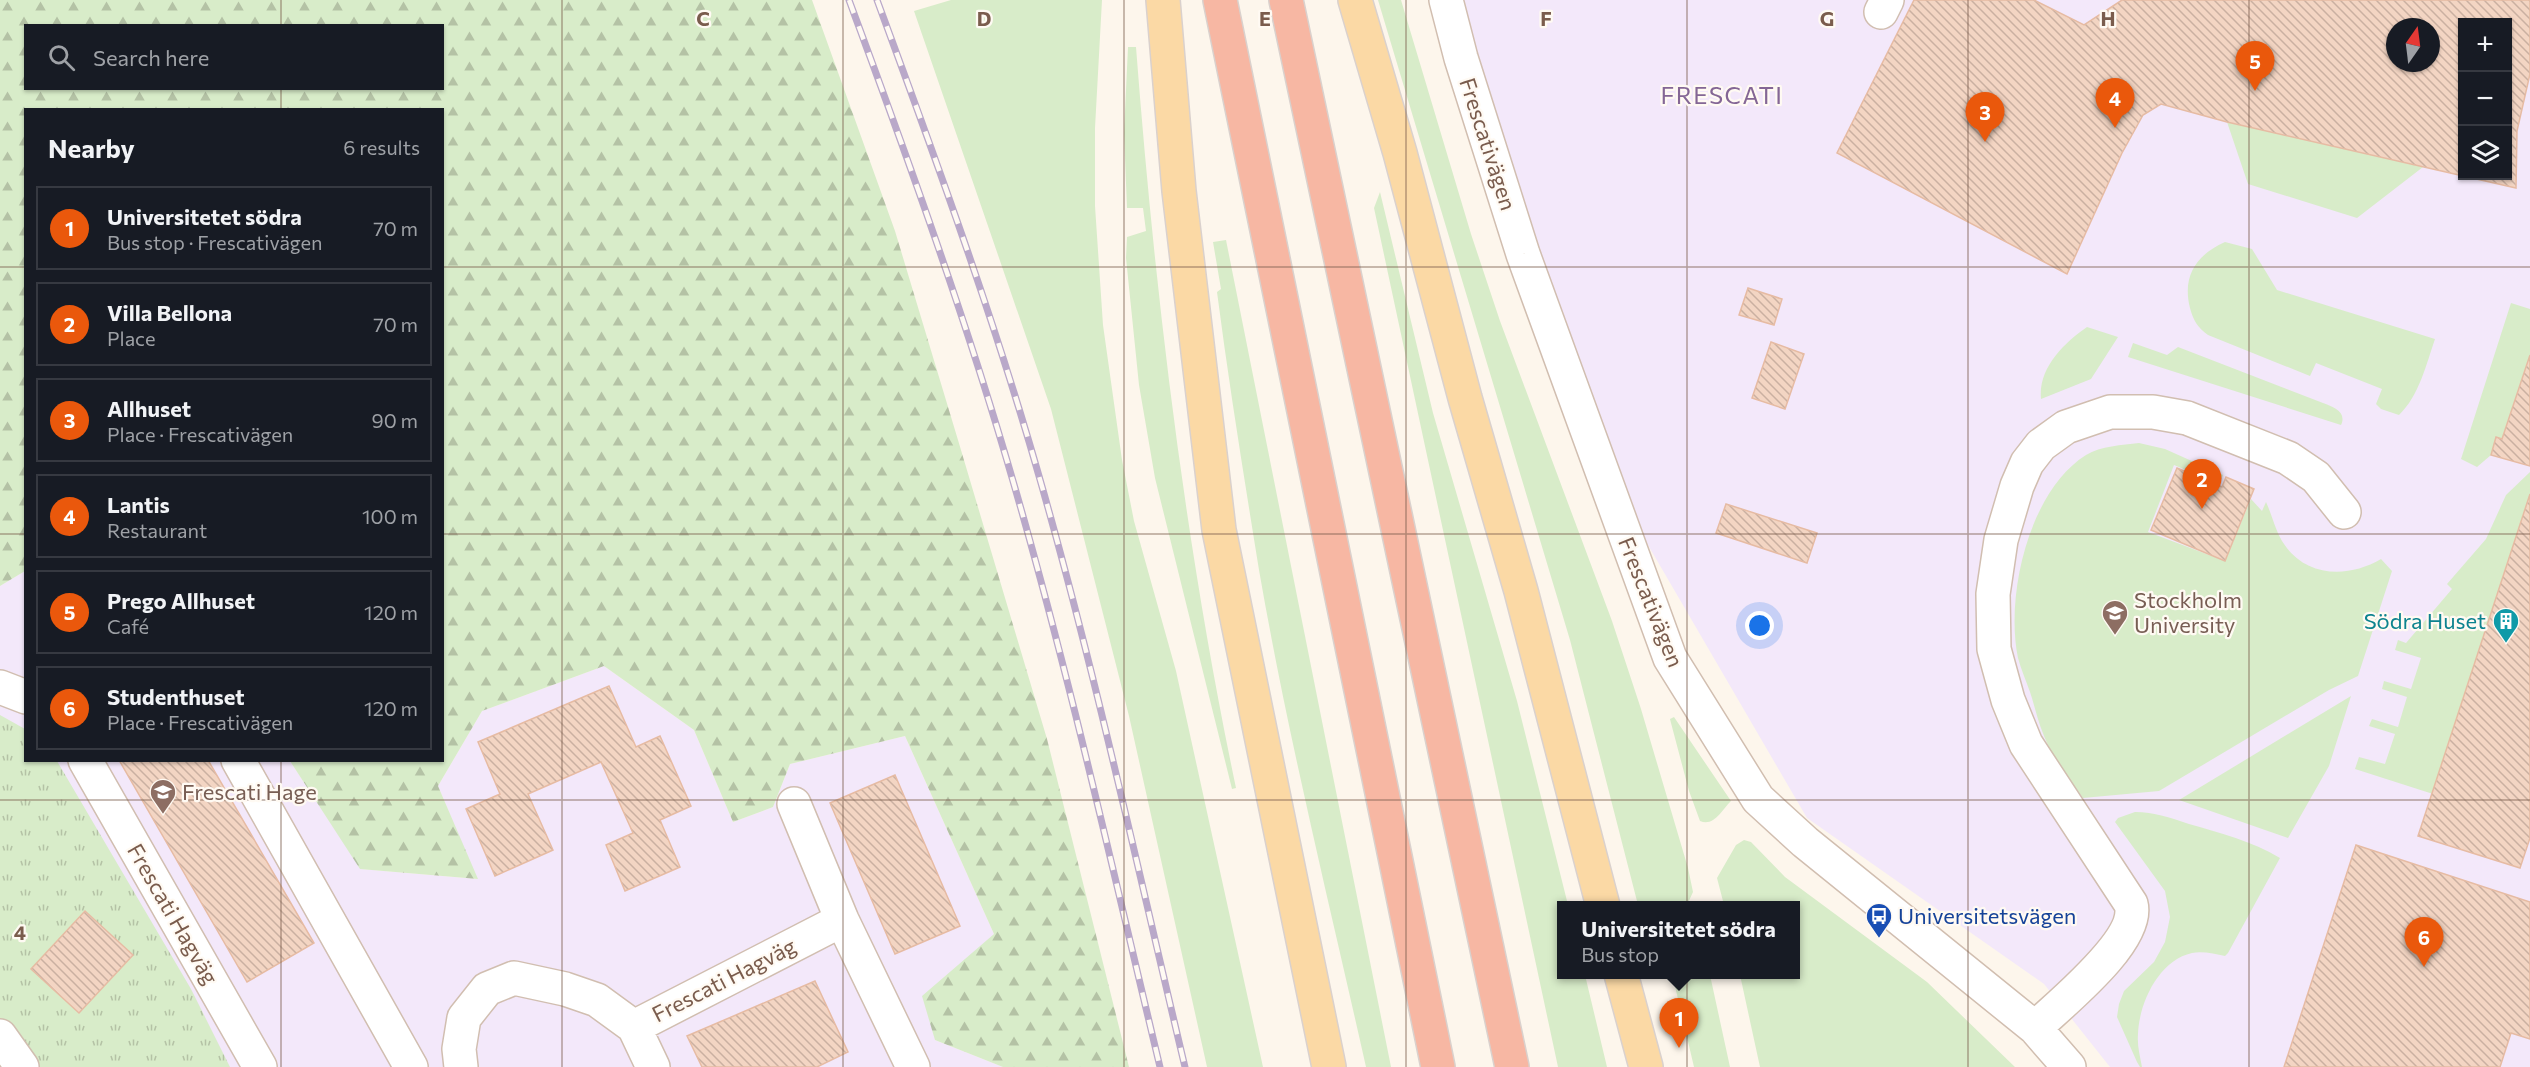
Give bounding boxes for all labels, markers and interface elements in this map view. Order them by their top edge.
text: C [696,6,710,30]
text: D [977,6,991,30]
text: E [1259,6,1271,30]
text: F [1540,6,1552,30]
text: G [1820,6,1834,30]
text: H [2101,6,2116,30]
north arrow [2386,18,2440,72]
map controls [2458,18,2512,180]
button: + [2458,18,2512,72]
search box [24,24,444,90]
icon: search [45,41,78,74]
pin: 5 [2236,42,2274,91]
text: Search here [93,44,209,71]
button: − [2458,72,2512,126]
street label: Frescativägen [1454,74,1523,214]
pin: 4 [2096,78,2134,128]
district label: FRESCATI [1660,80,1784,109]
pin: 3 [1966,92,2004,142]
button: layers [2458,126,2512,180]
text: Nearby [48,132,135,163]
text: 6 results [343,135,420,159]
text: Universitetet södra [107,203,302,230]
text: 1 [65,216,74,240]
text: 70 m [373,216,418,240]
text: Bus stop · Frescativägen [107,230,323,254]
text: Villa Bellona [107,299,232,326]
text: 2 [64,312,75,336]
text: 70 m [373,312,418,336]
text: Place [107,326,156,350]
text: Allhuset [107,395,191,422]
text: 3 [64,408,75,432]
text: 90 m [372,408,418,432]
text: Place · Frescativägen [107,422,293,446]
pin: 2 [2182,460,2222,509]
text: Lantis [107,491,170,518]
text: 4 [63,504,76,528]
text: 100 m [362,504,418,528]
text: Restaurant [107,518,207,542]
street label: Frescativägen [1613,533,1690,671]
place label: Stockholm University [2134,586,2242,638]
text: Prego Allhuset [107,587,255,614]
school or university icon: Stockholm University [2100,598,2130,636]
text: 5 [64,600,75,624]
text: 120 m [364,600,418,624]
building icon: Södra Huset [2491,606,2521,644]
place label: Södra Huset [2364,607,2486,634]
your location [1745,611,1774,640]
text: Café [107,614,149,638]
text: Studenthuset [107,683,245,710]
text: 6 [63,696,76,720]
text: 120 m [364,696,418,720]
text: Place · Frescativägen [107,710,293,734]
school or university icon: Frescati Hage [148,777,178,815]
place label: Frescati Hage [182,778,317,805]
street label: Frescati Hagväg [122,839,225,989]
popup [1557,901,1800,979]
bus stop icon: Universitetsvägen [1864,901,1894,939]
place label: Universitetsvägen [1898,902,2076,929]
text: Universitetet södra [1581,915,1776,942]
pin: 6 [2404,918,2444,967]
text: 4 [14,920,26,944]
street label: Frescati Hagväg [647,932,800,1027]
text: Bus stop [1581,942,1659,966]
pin: 1 [1660,998,1698,1048]

